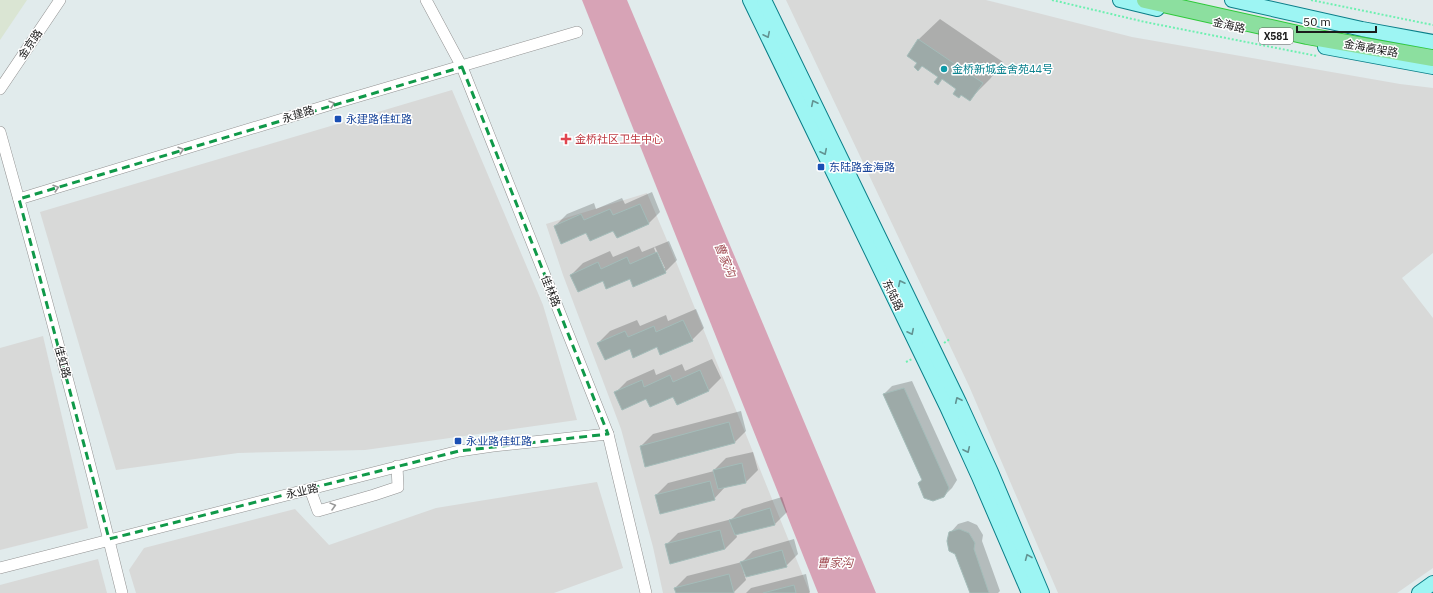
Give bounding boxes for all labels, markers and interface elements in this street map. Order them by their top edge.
scale bar [1297,8,1376,34]
street label: 金海路 [1211,14,1247,36]
text: 50 m [1303,14,1331,29]
street label: 金京路 [15,26,45,62]
road number: X581 [1259,28,1293,44]
one-way arrow [762,31,770,38]
street label: 金海高架路 [1343,36,1399,60]
place label: 金桥新城金舍苑44号 [952,62,1053,76]
marker: 金桥新城金舍苑44号 [939,64,949,74]
one-way arrow [811,99,819,107]
one-way arrow [328,100,335,109]
street label: 永建路 [280,102,316,126]
place label: 永建路佳虹路 [346,112,412,126]
marker: 永建路佳虹路 [333,114,343,124]
place label: 金桥社区卫生中心 [575,132,663,146]
marker: 金桥社区卫生中心 [560,133,572,145]
one-way arrow [177,146,184,155]
one-way arrow [819,148,827,156]
place label: 东陆路金海路 [829,160,895,174]
marker: 东陆路金海路 [816,162,826,172]
one-way arrow [53,184,60,193]
water label: 曹家沟 [712,240,740,281]
street label: 佳林路 [538,273,564,309]
street label: 东陆路 [879,277,907,313]
one-way arrow [898,279,906,287]
one-way arrow [906,328,914,336]
street label: 佳虹路 [52,344,74,380]
one-way arrow [955,396,963,404]
place label: 永业路佳虹路 [466,434,532,448]
marker: 永业路佳虹路 [453,436,463,446]
one-way arrow [962,445,970,453]
street label: 永业路 [284,480,320,502]
one-way arrow [330,503,336,511]
one-way arrow [1024,553,1032,560]
water label: 曹家沟 [817,555,855,570]

